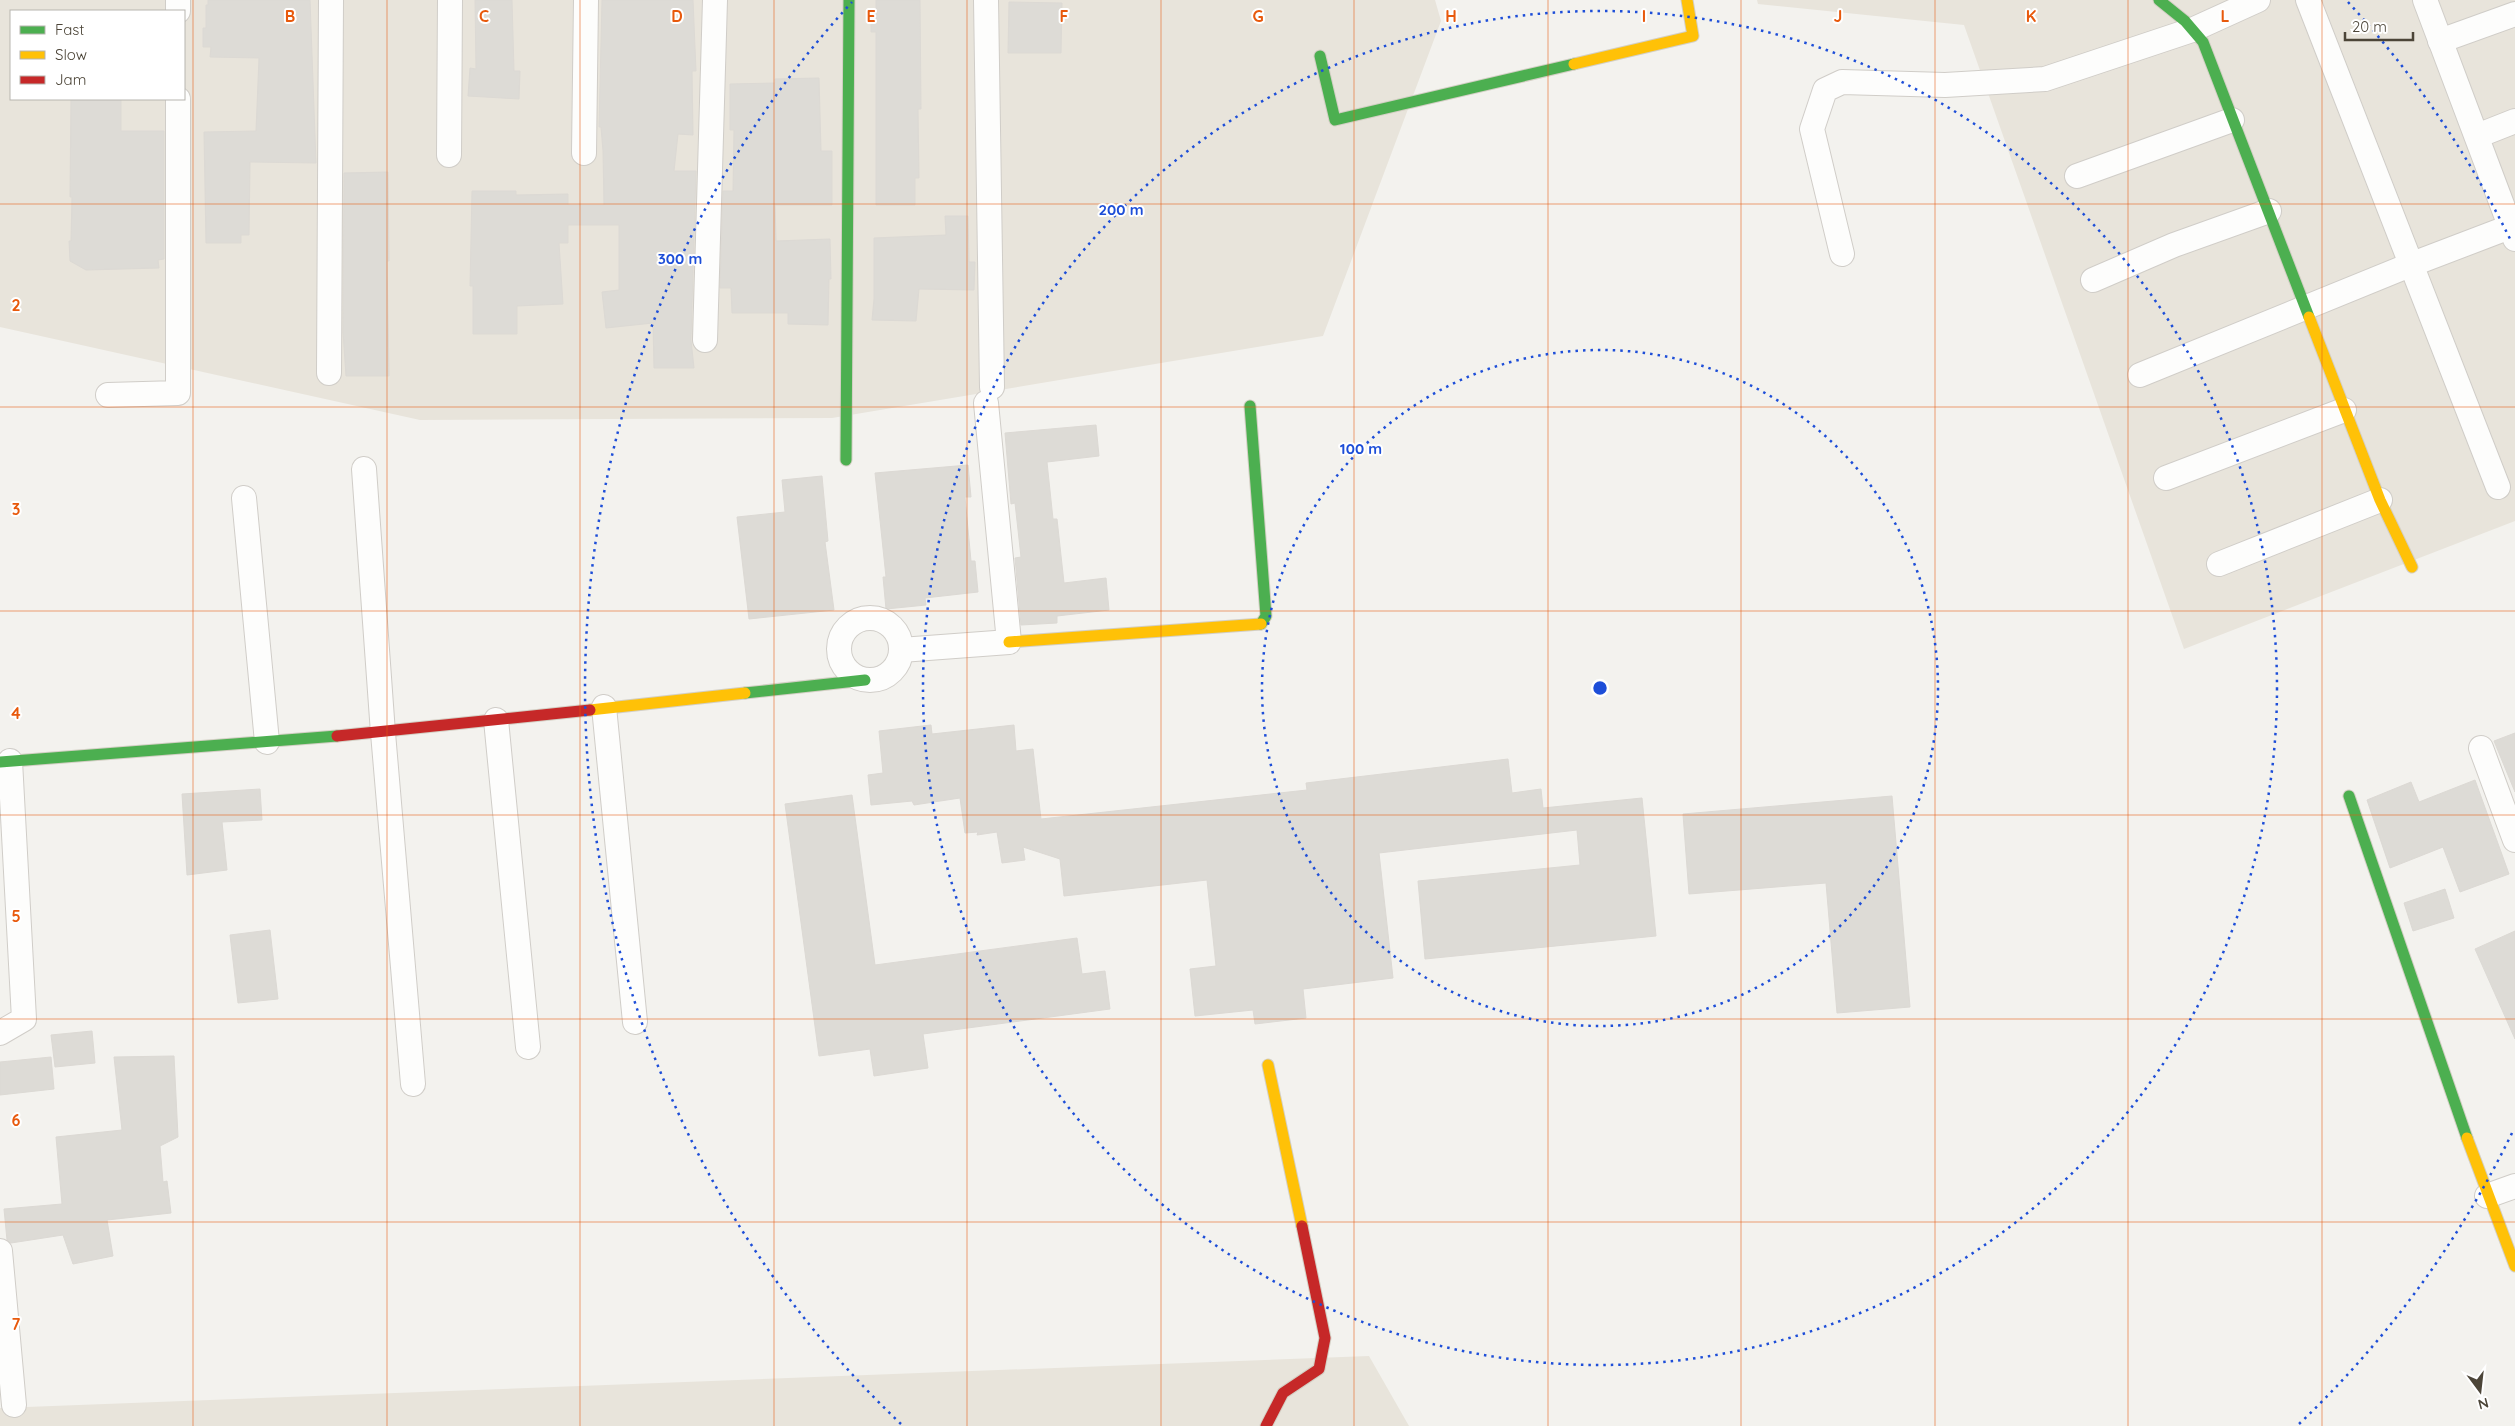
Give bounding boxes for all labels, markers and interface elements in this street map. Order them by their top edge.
text: B [285,6,295,26]
text: C [479,6,489,26]
text: D [671,6,683,26]
text: E [866,6,876,26]
text: F [1060,6,1069,26]
text: G [1252,6,1264,26]
text: H [1445,6,1457,26]
text: I [1642,6,1646,26]
text: J [1834,6,1842,26]
text: K [2026,6,2036,26]
text: L [2221,6,2230,26]
legend [10,10,185,100]
scale bar [2345,10,2412,42]
text: 20 m [2352,17,2387,36]
text: Fast [55,20,84,39]
text: Slow [55,45,87,64]
text: Jam [55,70,86,89]
text: 200 m [1099,200,1144,219]
text: 300 m [658,249,702,268]
text: 2 [11,295,21,315]
text: 100 m [1340,439,1382,458]
text: 3 [12,499,20,519]
centre of rings [1591,679,1609,697]
text: 4 [11,703,21,723]
text: 5 [11,906,21,926]
text: 6 [12,1110,21,1130]
text: 7 [12,1314,21,1334]
north arrow [2455,1366,2505,1416]
text: N [2476,1394,2491,1414]

